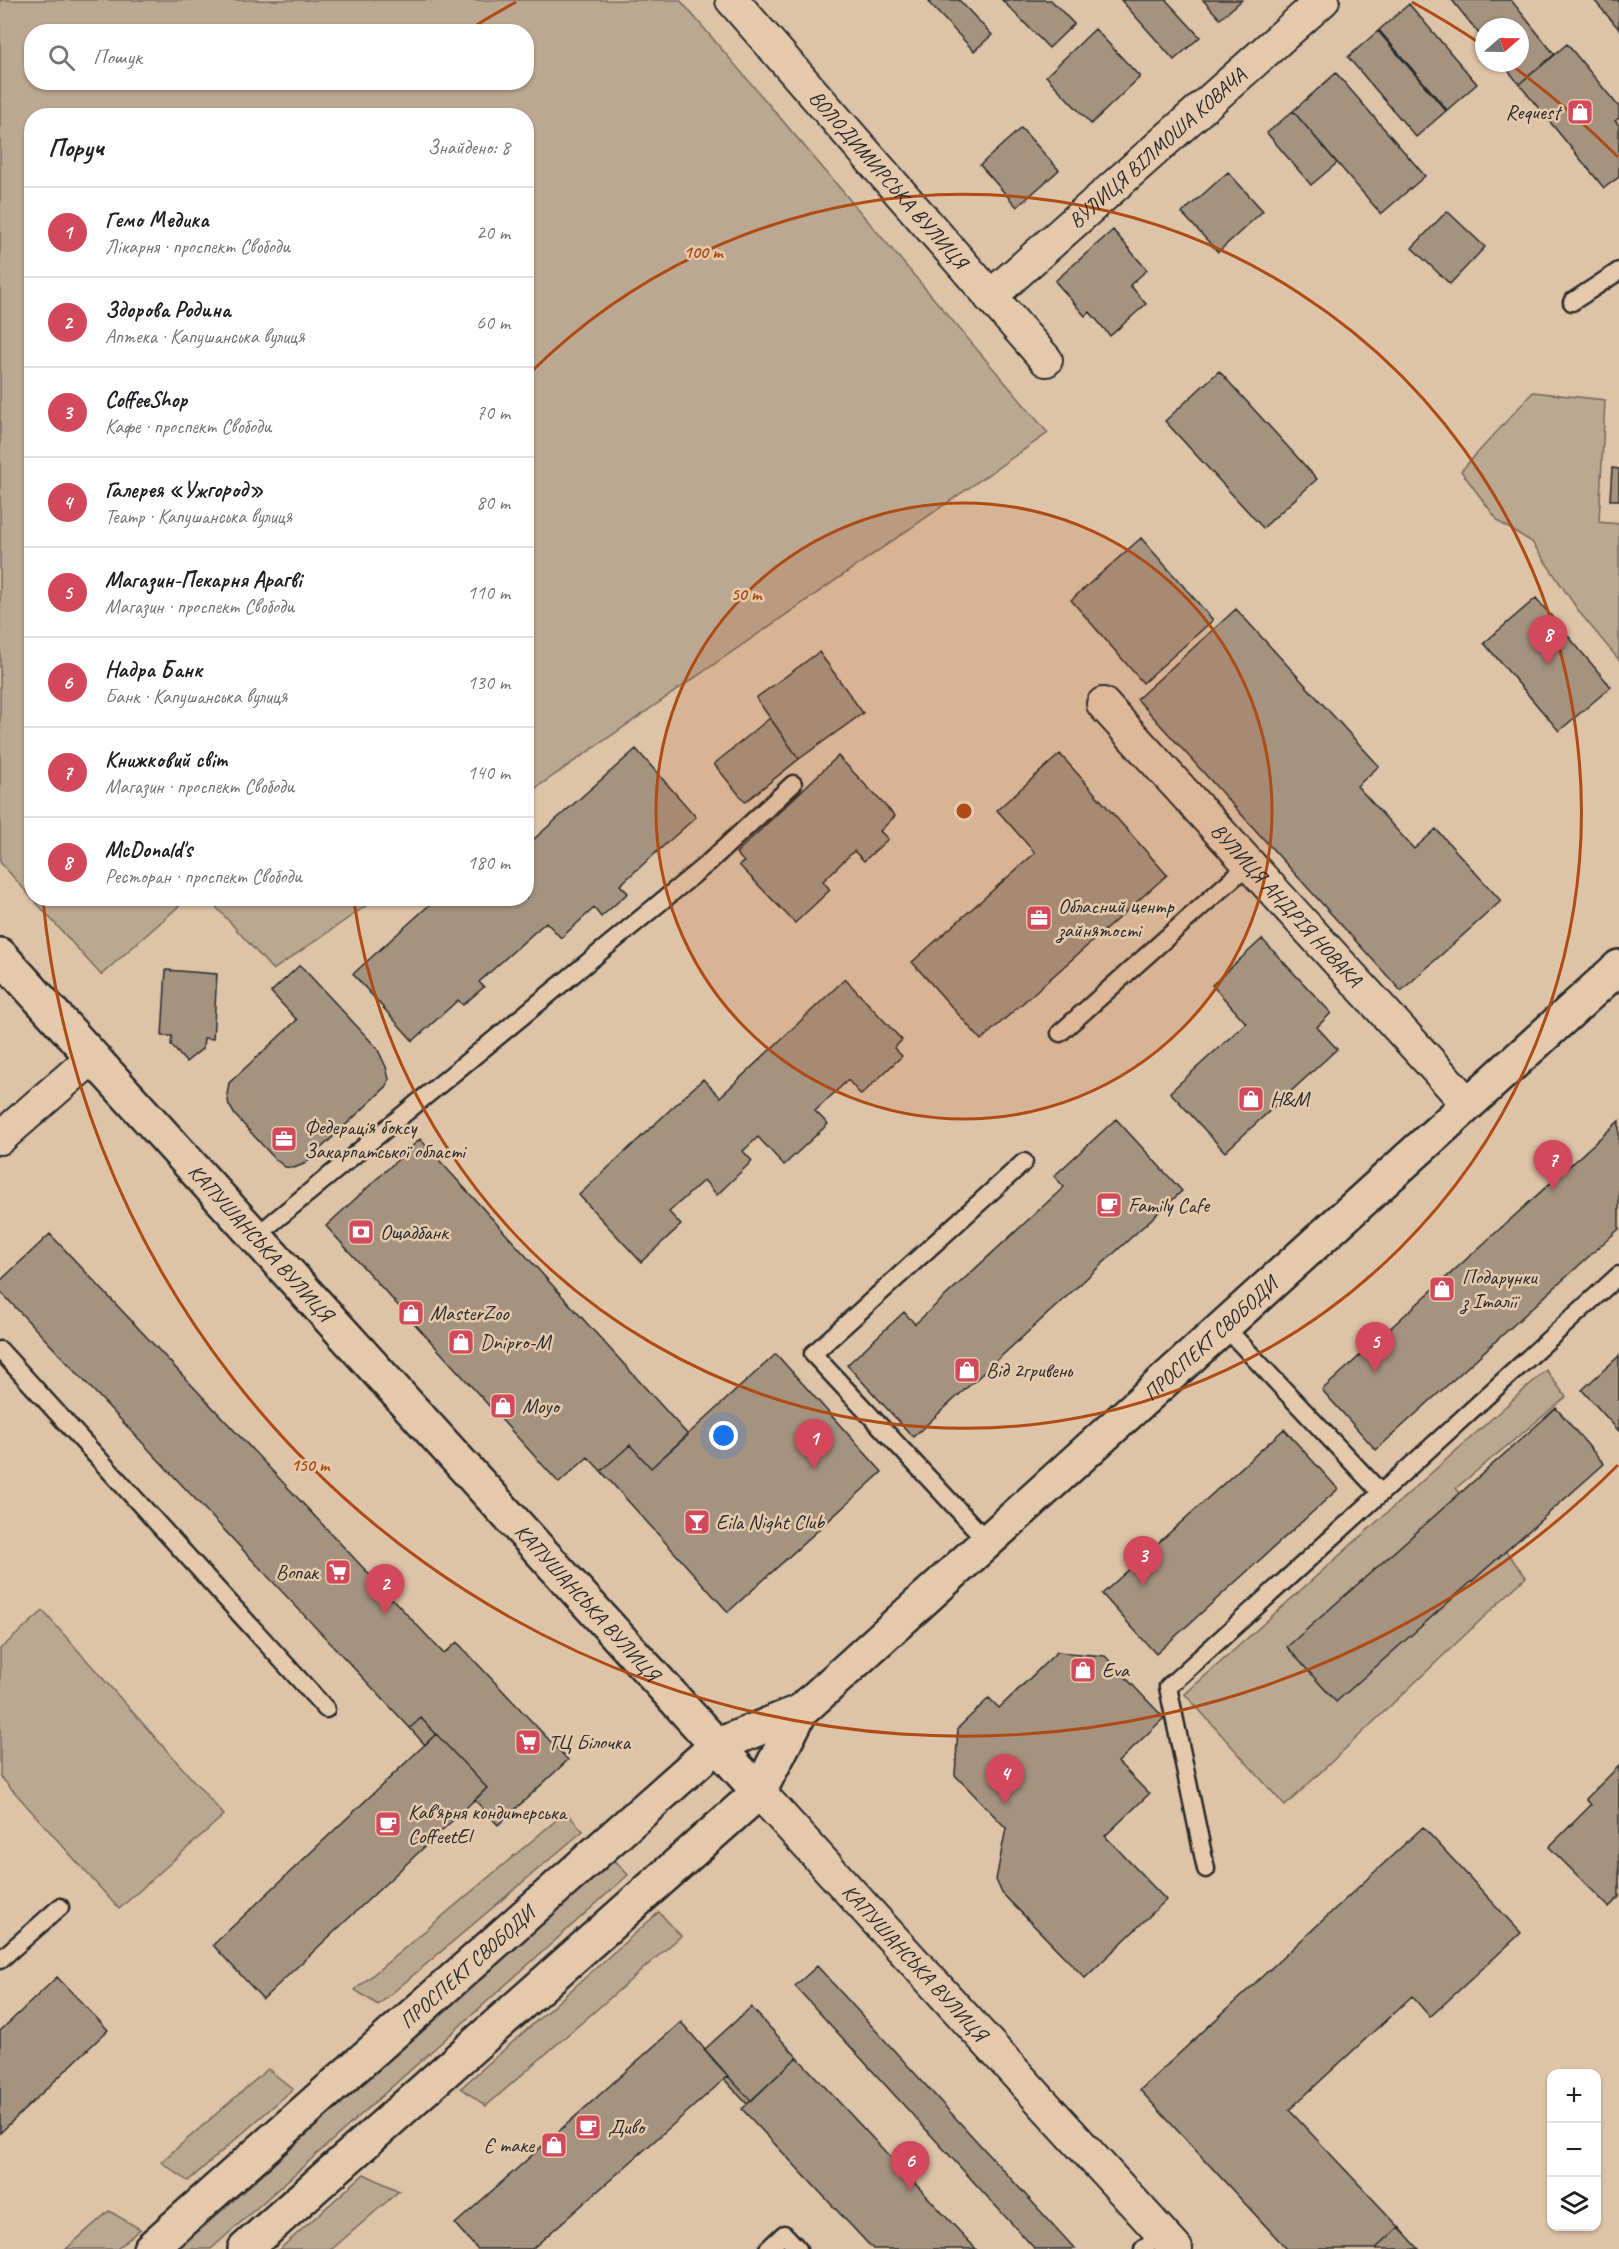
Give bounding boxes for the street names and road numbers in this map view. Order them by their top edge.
street label: ВУЛИЦЯ ВІЛМОША КОВАЧА [1063,62,1252,234]
street label: ВОЛОДИМИРСЬКА ВУЛИЦЯ [804,85,975,276]
street label: ВУЛИЦЯ АНДРІЯ НОВАКА [1205,818,1368,993]
street label: КАПУШАНСЬКА ВУЛИЦЯ [183,1158,341,1329]
street label: ПРОСПЕКТ СВОБОДИ [1138,1269,1285,1406]
street label: КАПУШАНСЬКА ВУЛИЦЯ [509,1518,667,1689]
street label: КАПУШАНСЬКА ВУЛИЦЯ [837,1879,995,2049]
street label: ПРОСПЕКТ СВОБОДИ [394,1898,543,2034]

